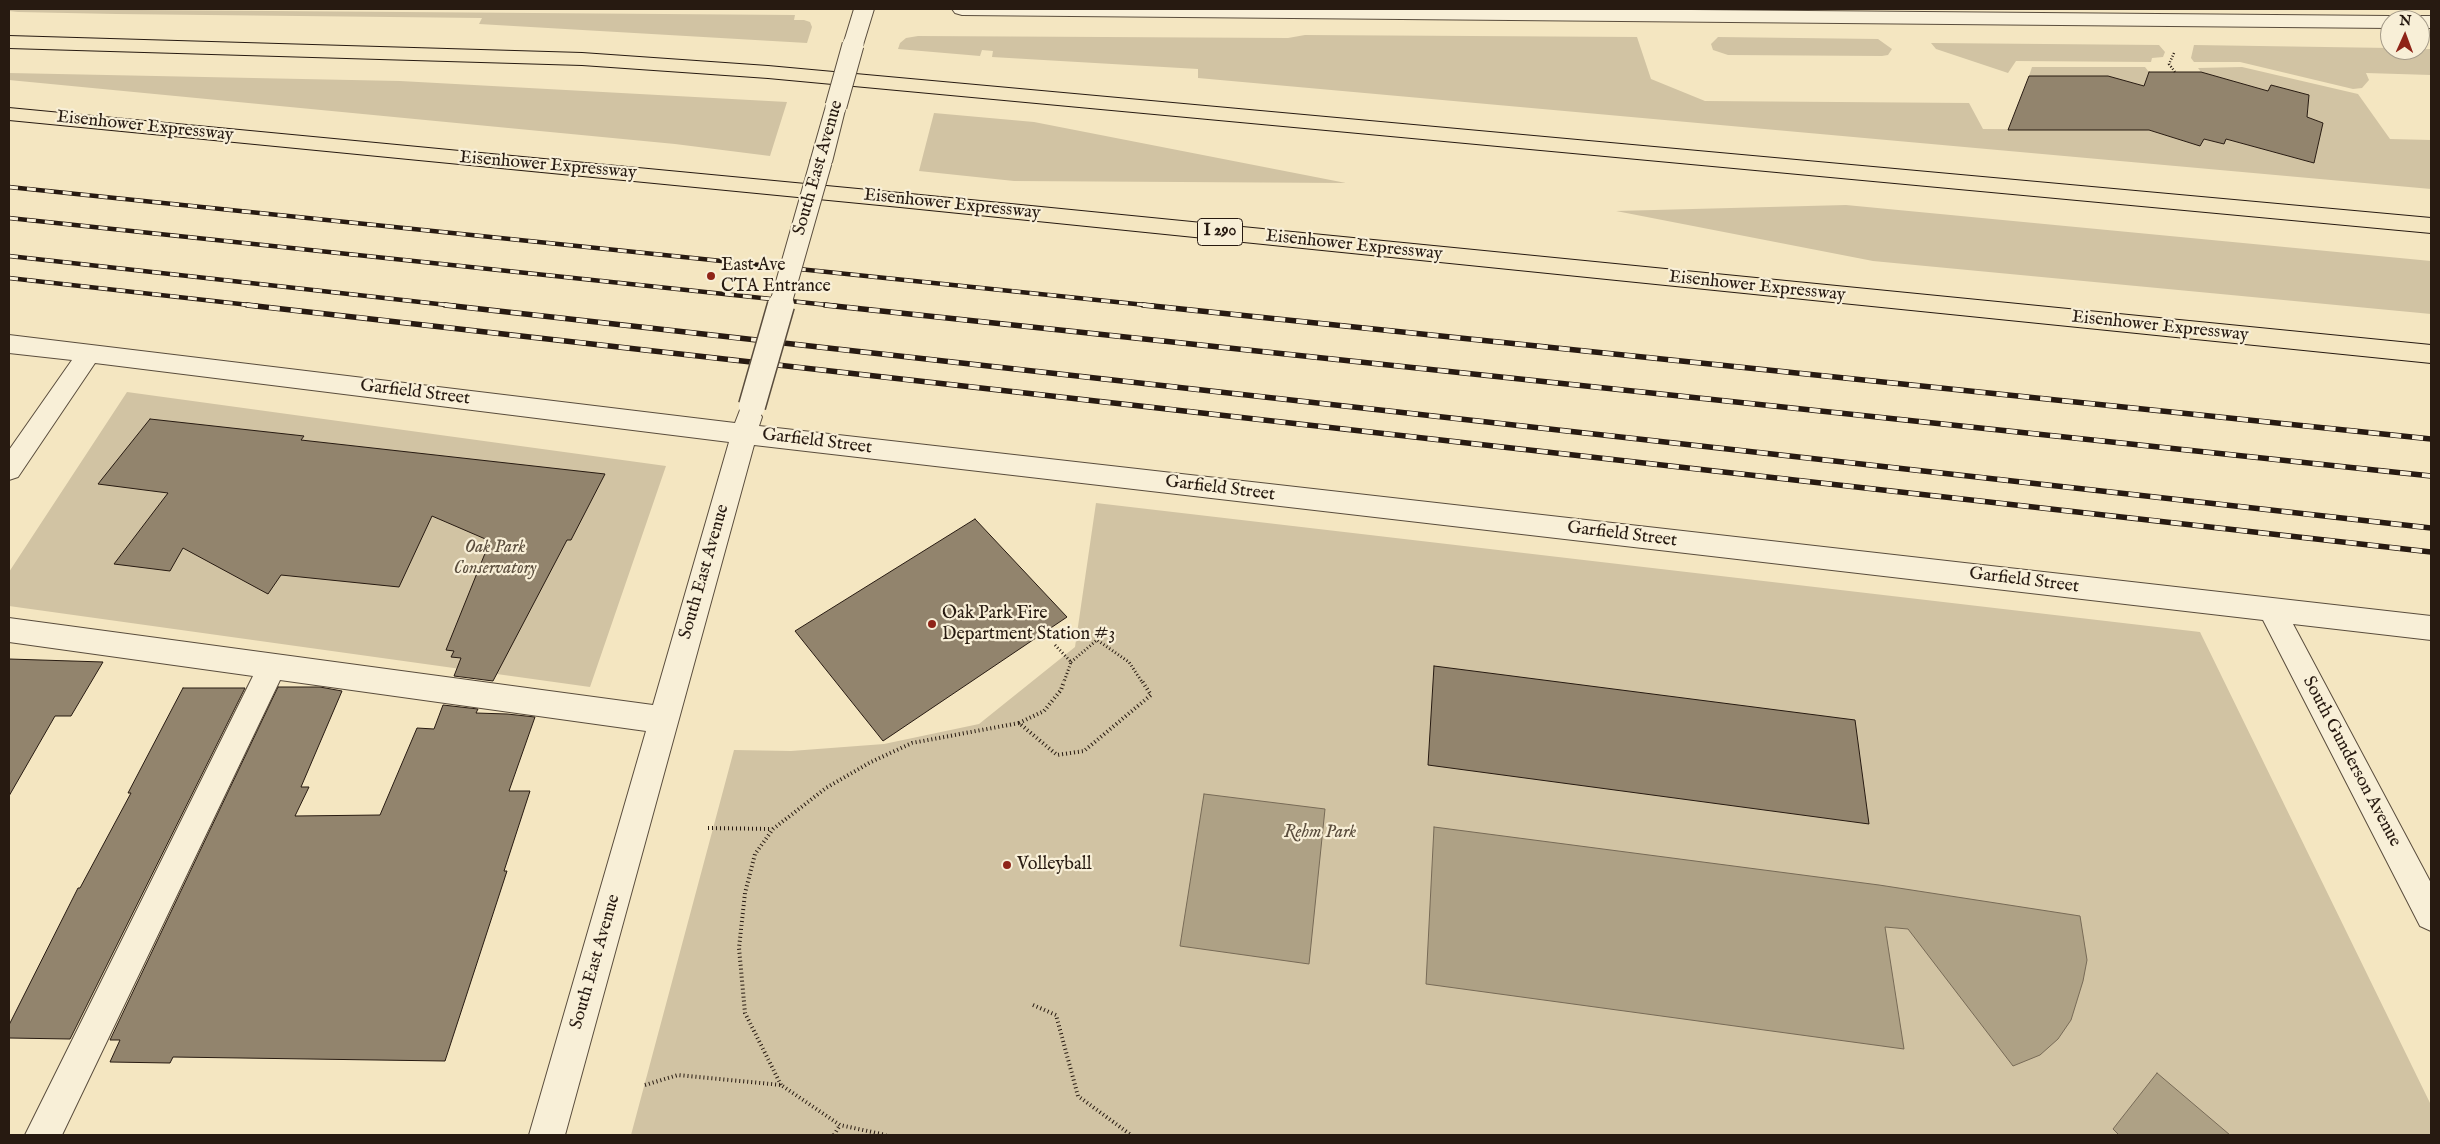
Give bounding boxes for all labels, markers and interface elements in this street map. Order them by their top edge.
north arrow [2380,10,2430,60]
text: N [2399,12,2412,30]
street label: South East Avenue [789,98,849,238]
street label: Eisenhower Expressway [55,107,235,147]
street label: Eisenhower Expressway [459,147,637,185]
street label: Eisenhower Expressway [862,185,1042,225]
road number: I 290 [1198,218,1242,246]
street label: Eisenhower Expressway [1264,226,1444,266]
place label: East Ave CTA Entrance [721,255,831,298]
street label: Eisenhower Expressway [1667,267,1847,307]
marker: East Ave CTA Entrance [705,270,717,282]
street label: Eisenhower Expressway [2070,307,2250,347]
street label: Garfield Street [359,376,471,410]
street label: Garfield Street [761,425,873,459]
street label: Garfield Street [1164,472,1276,506]
street label: South East Avenue [675,502,735,642]
street label: Garfield Street [1566,518,1678,552]
park label: Oak Park Conservatory [454,537,536,580]
street label: Garfield Street [1968,564,2080,598]
place label: Oak Park Fire Department Station #3 [942,603,1115,646]
marker: Oak Park Fire Department Station #3 [926,618,938,630]
street label: South Gunderson Avenue [2297,673,2405,851]
park label: Rehm Park [1284,822,1356,844]
place label: Volleyball [1017,854,1092,876]
marker: Volleyball [1001,859,1013,871]
street label: South East Avenue [566,892,626,1032]

